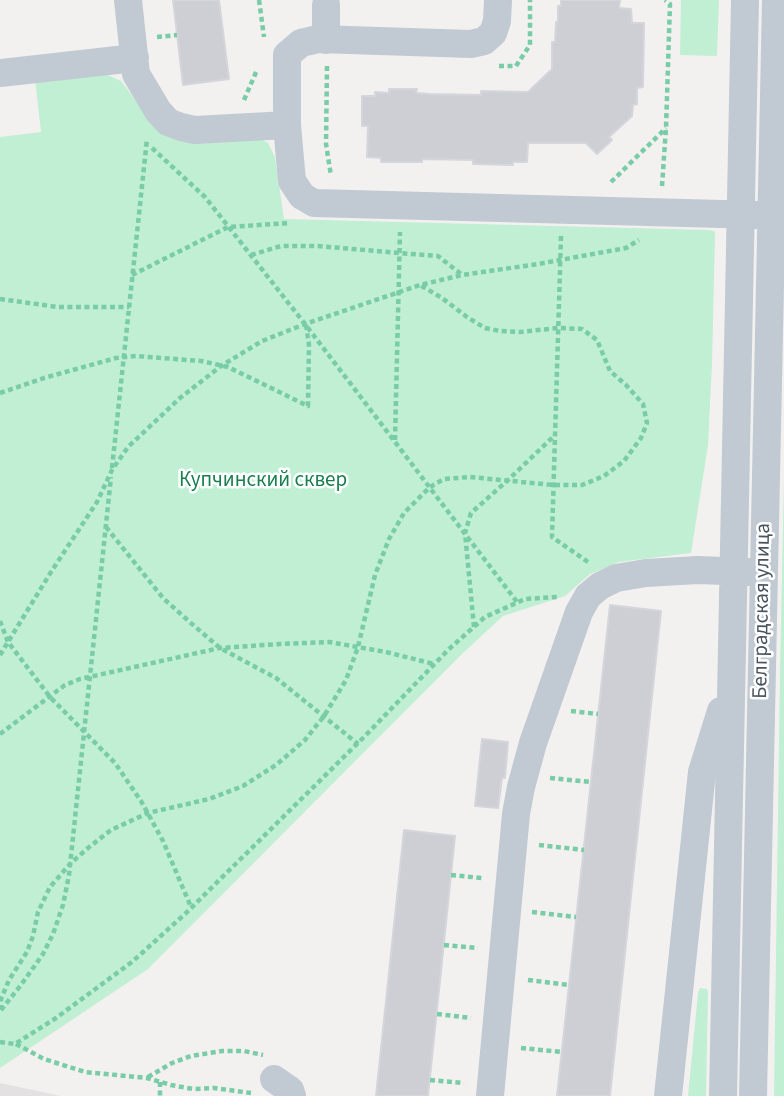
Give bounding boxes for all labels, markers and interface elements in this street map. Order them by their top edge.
park label: Купчинский сквер [179,468,347,494]
street label: Белградская улица [749,523,777,699]

